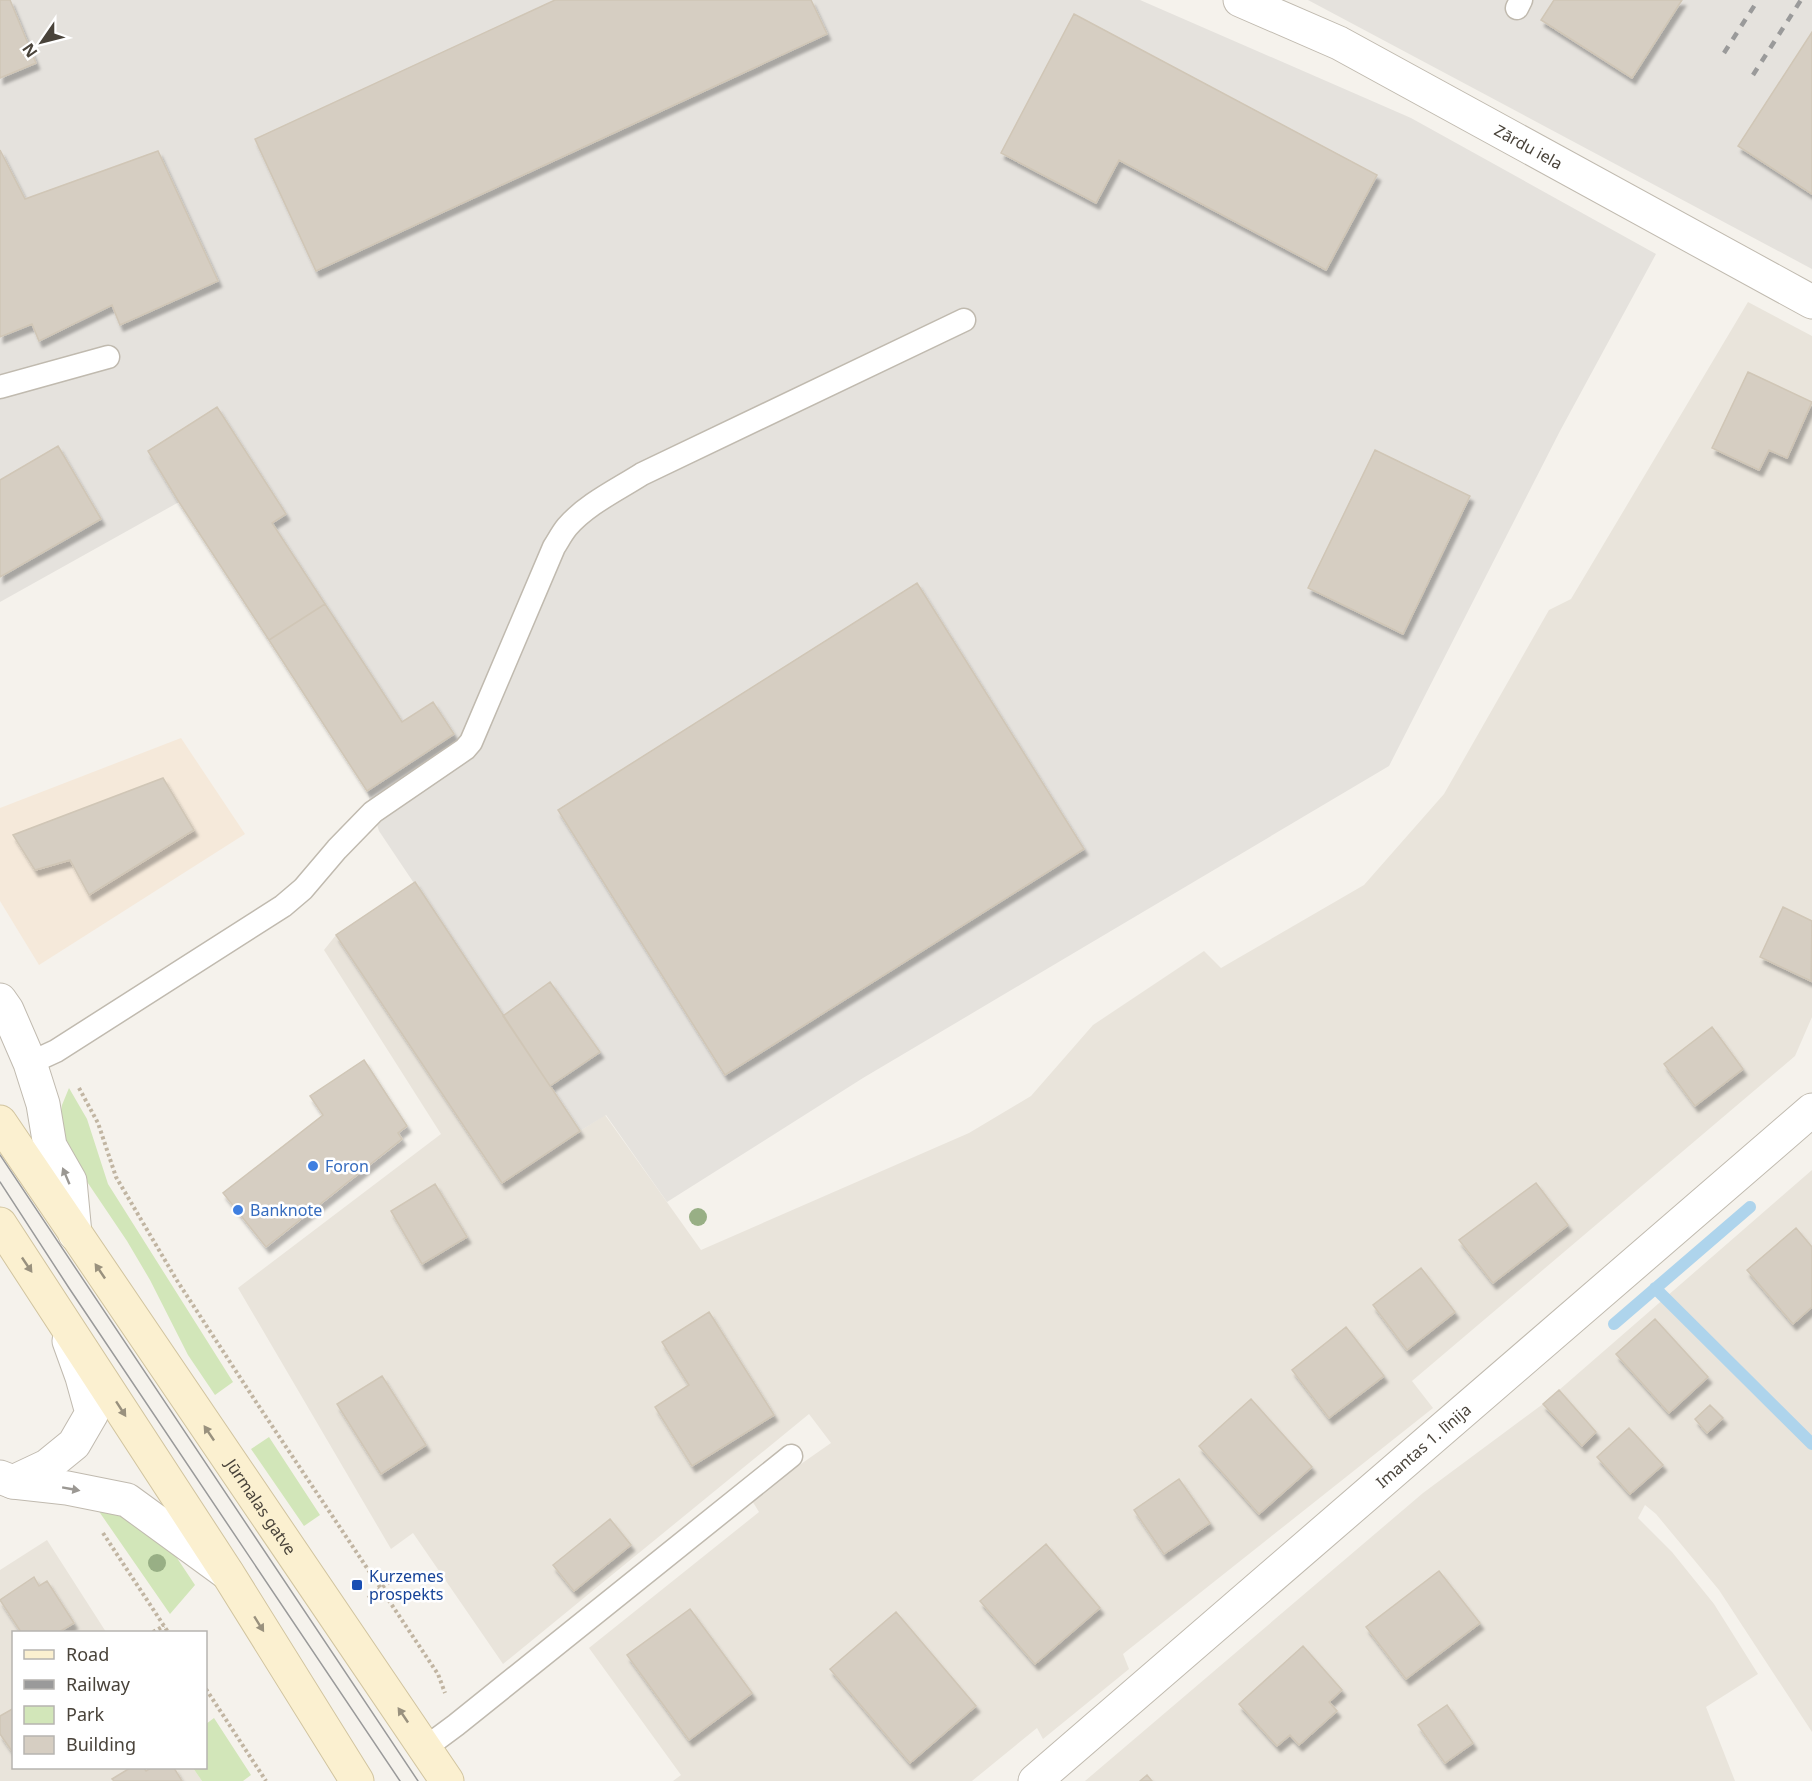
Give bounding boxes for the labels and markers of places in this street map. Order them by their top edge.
place label: Foron [325,1155,369,1177]
marker: Foron [306,1159,320,1173]
place label: Banknote [250,1199,322,1221]
marker: Banknote [231,1203,245,1217]
place label: Kurzemes prospekts [369,1565,444,1605]
marker: Kurzemes prospekts [350,1578,364,1592]

